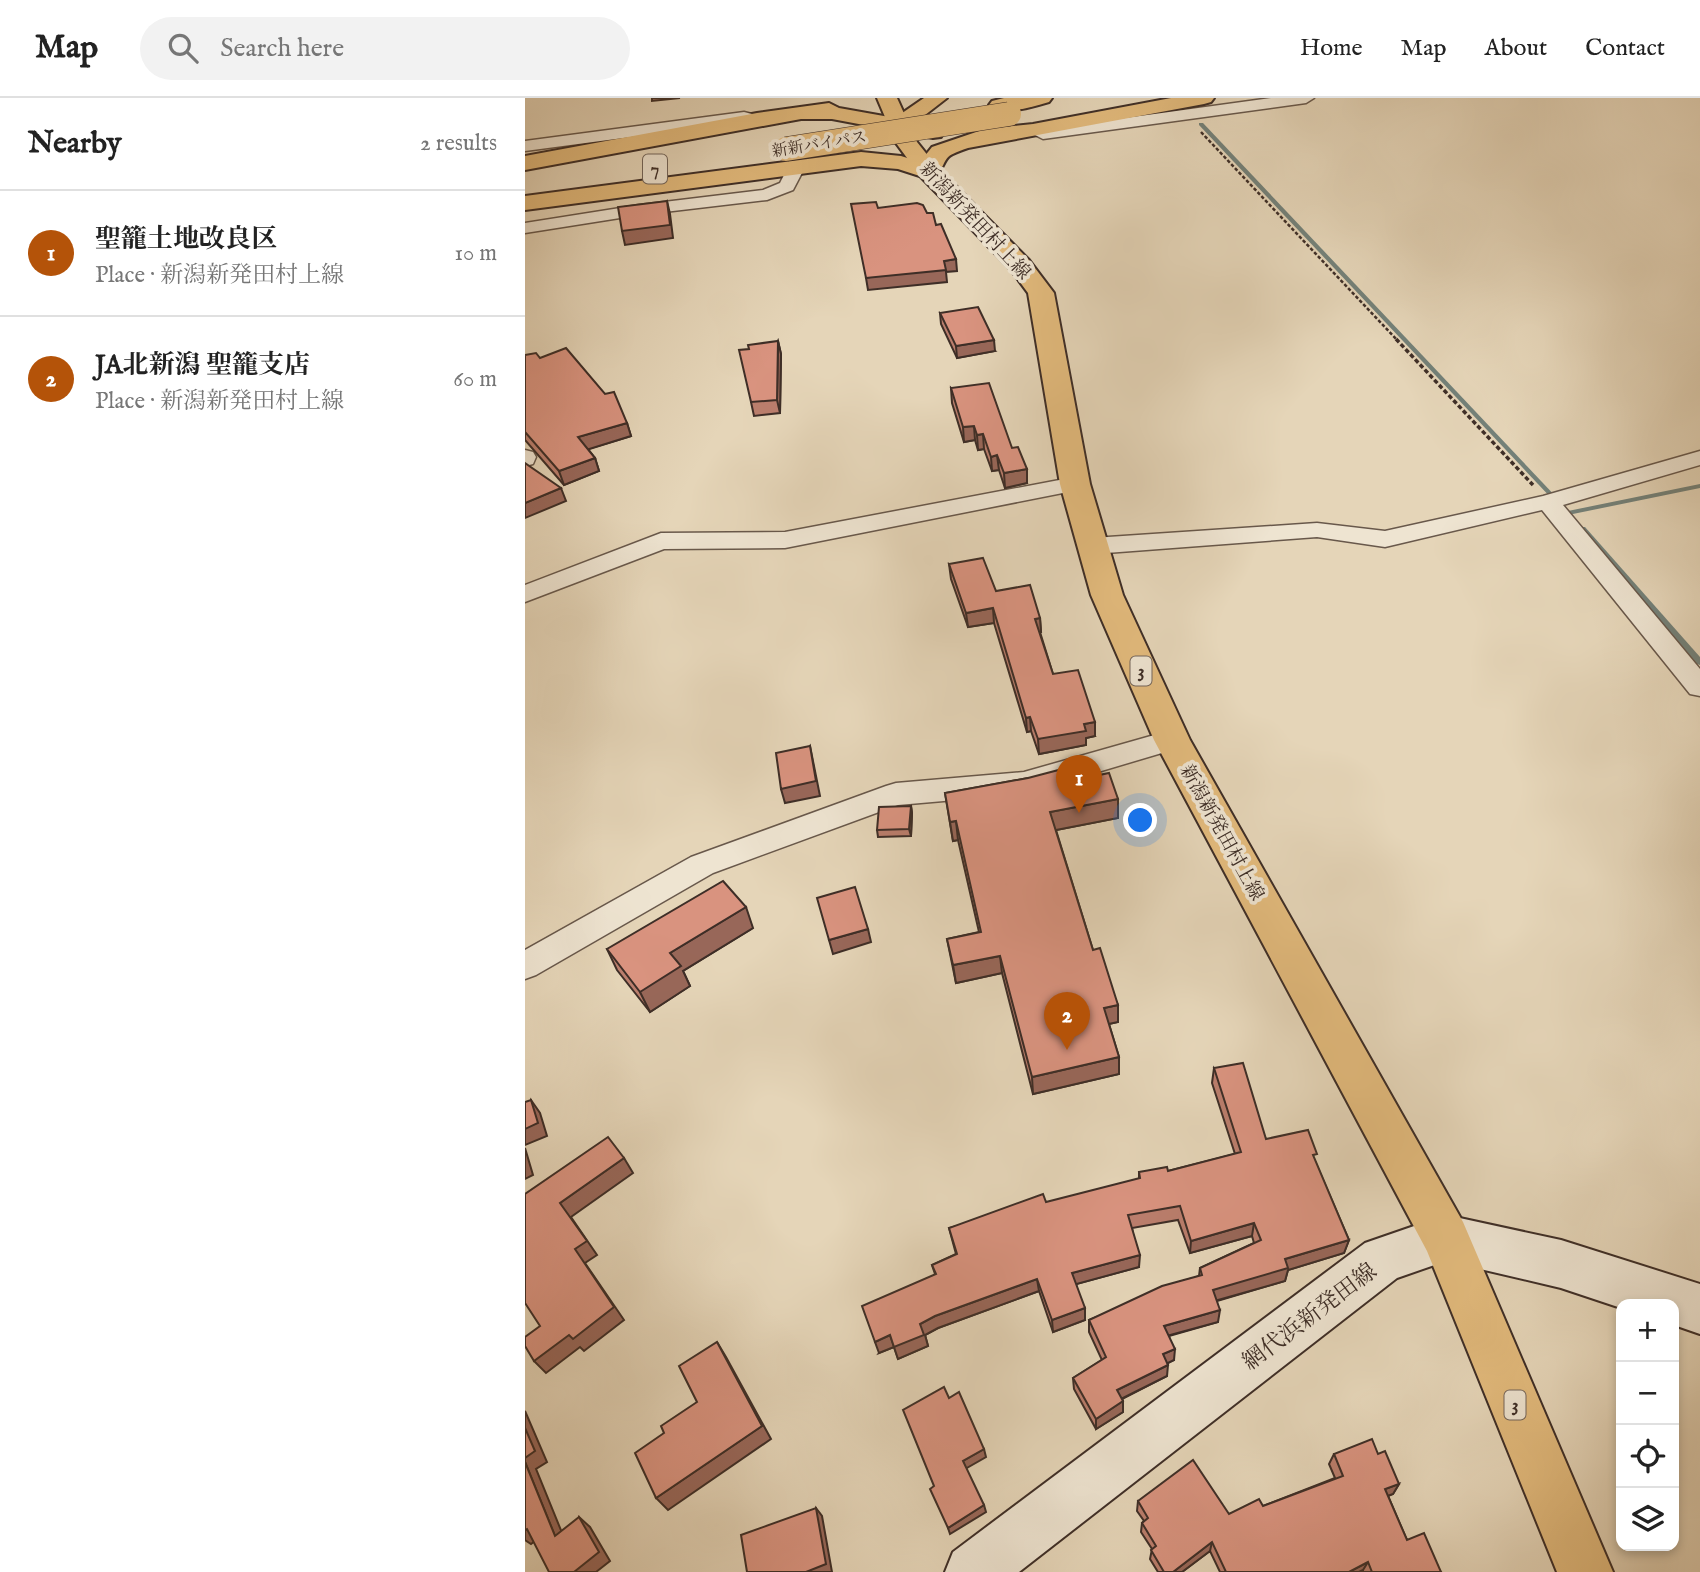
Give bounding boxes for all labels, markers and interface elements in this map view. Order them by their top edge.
search box [140,17,630,80]
text: Map [35,27,98,69]
icon: search [164,29,202,67]
text: Search here [220,32,344,65]
text: Home [1300,33,1363,64]
text: Map [1401,33,1447,64]
text: About [1485,33,1547,64]
text: Contact [1585,33,1665,64]
text: Nearby [28,125,121,163]
street label: 新新バイパス [770,128,868,162]
text: 2 results [420,129,497,158]
road number: 7 [643,154,667,184]
street label: 新潟新発田村上線 [914,158,1035,285]
text: 聖籠土地改良区 [95,223,277,256]
text: 1 [47,239,55,268]
text: 10 m [454,239,497,268]
text: Place · 新潟新発田村上線 [95,261,344,290]
text: JA北新潟 聖籠支店 [95,349,310,382]
text: 2 [46,365,56,394]
text: 60 m [453,365,497,394]
text: Place · 新潟新発田村上線 [95,387,344,416]
road number: 3 [1131,656,1151,686]
pin: 1 [1056,755,1102,813]
street label: 新潟新発田村上線 [1174,761,1269,905]
your location [1123,803,1157,837]
pin: 2 [1044,992,1090,1050]
street label: 網代浜新発田線 [1237,1257,1383,1377]
map controls [1616,1299,1679,1551]
button: + [1616,1299,1679,1362]
button: − [1616,1362,1679,1425]
road number: 3 [1504,1390,1525,1420]
button: locate [1616,1425,1679,1488]
button: layers [1616,1488,1679,1551]

